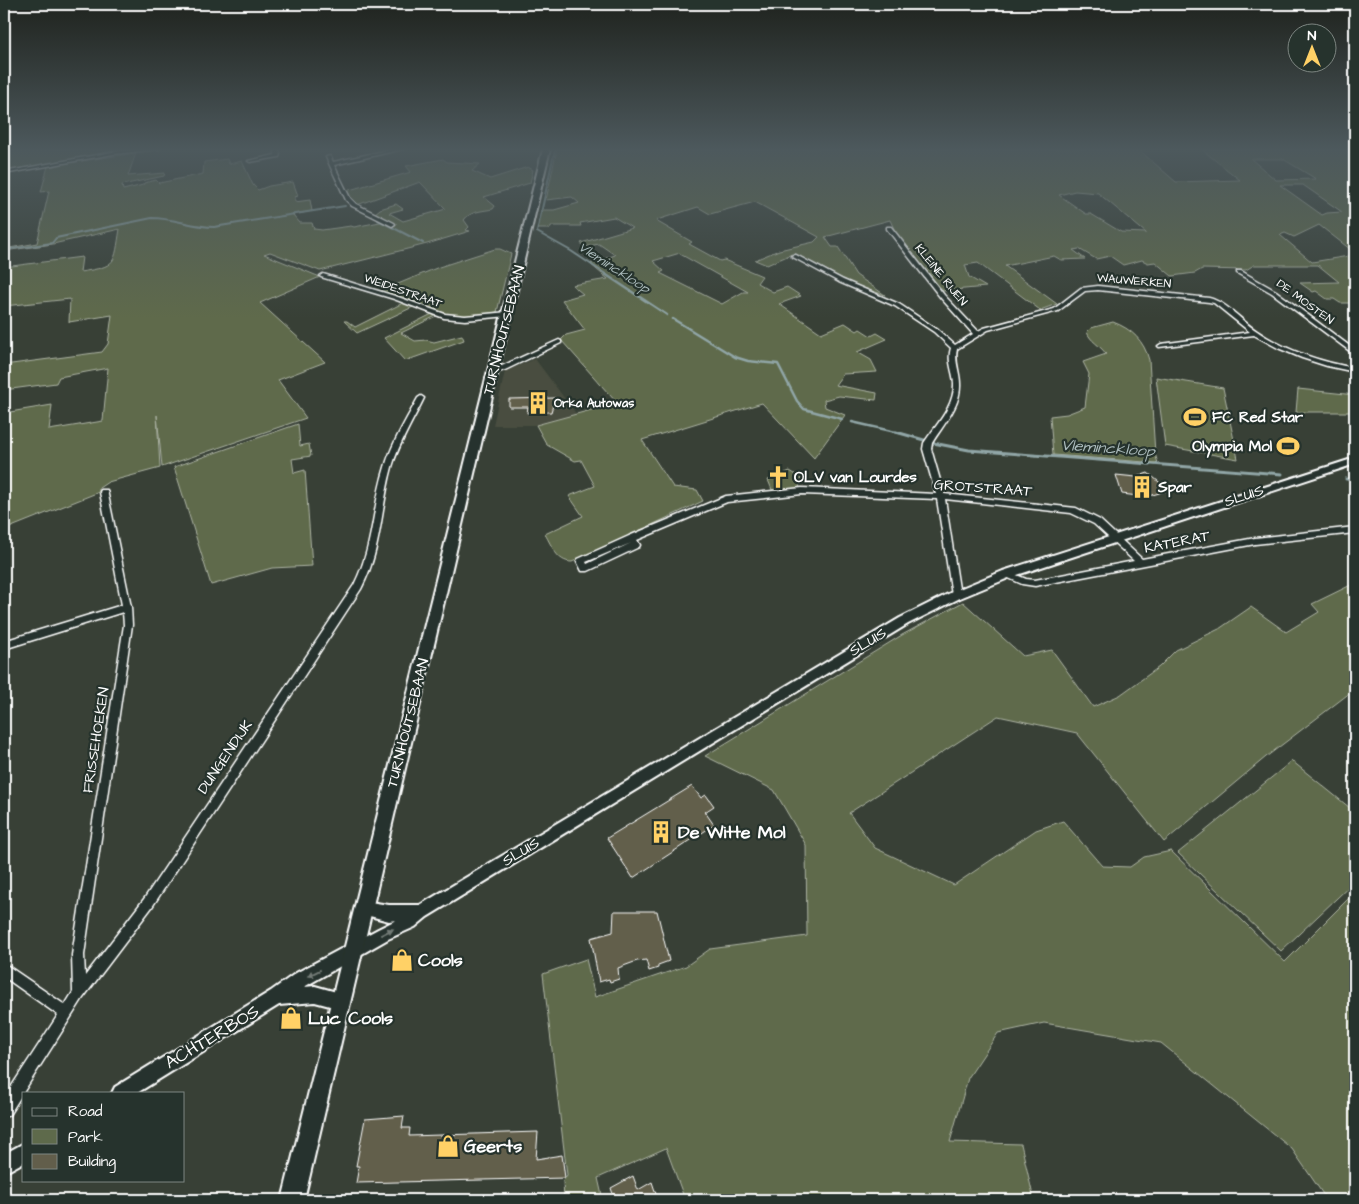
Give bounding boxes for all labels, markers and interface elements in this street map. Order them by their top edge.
north arrow [1286,22,1336,72]
text: N [1308,26,1317,46]
water label: Vleminckloop [574,237,655,299]
street label: KLEINE RIJEN [911,240,972,310]
street label: TURNHOUTSEBAAN [478,263,530,397]
street label: WAUWERKEN [1096,269,1172,293]
street label: WEIDESTRAAT [362,270,445,313]
street label: DE MOSTEN [1273,275,1338,329]
building icon: Orka Autowas [525,390,551,416]
place label: Orka Autowas [554,395,634,412]
sports icon: FC Red Star [1182,404,1208,430]
place label: FC Red Star [1212,407,1304,428]
sports icon: Olympia Mol [1275,433,1301,459]
water label: Vleminckloop [1061,434,1156,462]
place label: Olympia Mol [1192,436,1273,458]
church icon: OLV van Lourdes [765,464,791,490]
place label: OLV van Lourdes [794,467,917,488]
street label: GROTSTRAAT [933,474,1034,502]
building icon: Spar [1129,474,1155,500]
place label: Spar [1157,477,1193,498]
street label: SLUIS [1222,480,1267,512]
street label: KATERAT [1142,525,1212,559]
street label: SLUIS [845,622,891,661]
street label: TURNHOUTSEBAAN [382,656,434,790]
street label: FRISSEHOEKEN [77,686,115,794]
street label: DUNGENDIJK [192,716,258,798]
building icon: De Witte Mol [648,819,674,845]
place label: De Witte Mol [678,820,786,845]
street label: SLUIS [498,832,544,871]
one-way arrow [380,928,395,937]
shop icon: Cools [389,947,415,973]
place label: Cools [418,948,463,973]
one-way arrow [307,970,321,978]
street label: ACHTERBOS [160,999,264,1075]
shop icon: Luc Cools [278,1005,304,1031]
place label: Luc Cools [308,1006,393,1031]
legend [22,1092,185,1182]
text: Road [68,1101,103,1122]
text: Park [68,1127,103,1148]
shop icon: Geerts [435,1133,461,1159]
place label: Geerts [464,1134,522,1159]
text: Building [68,1151,116,1173]

